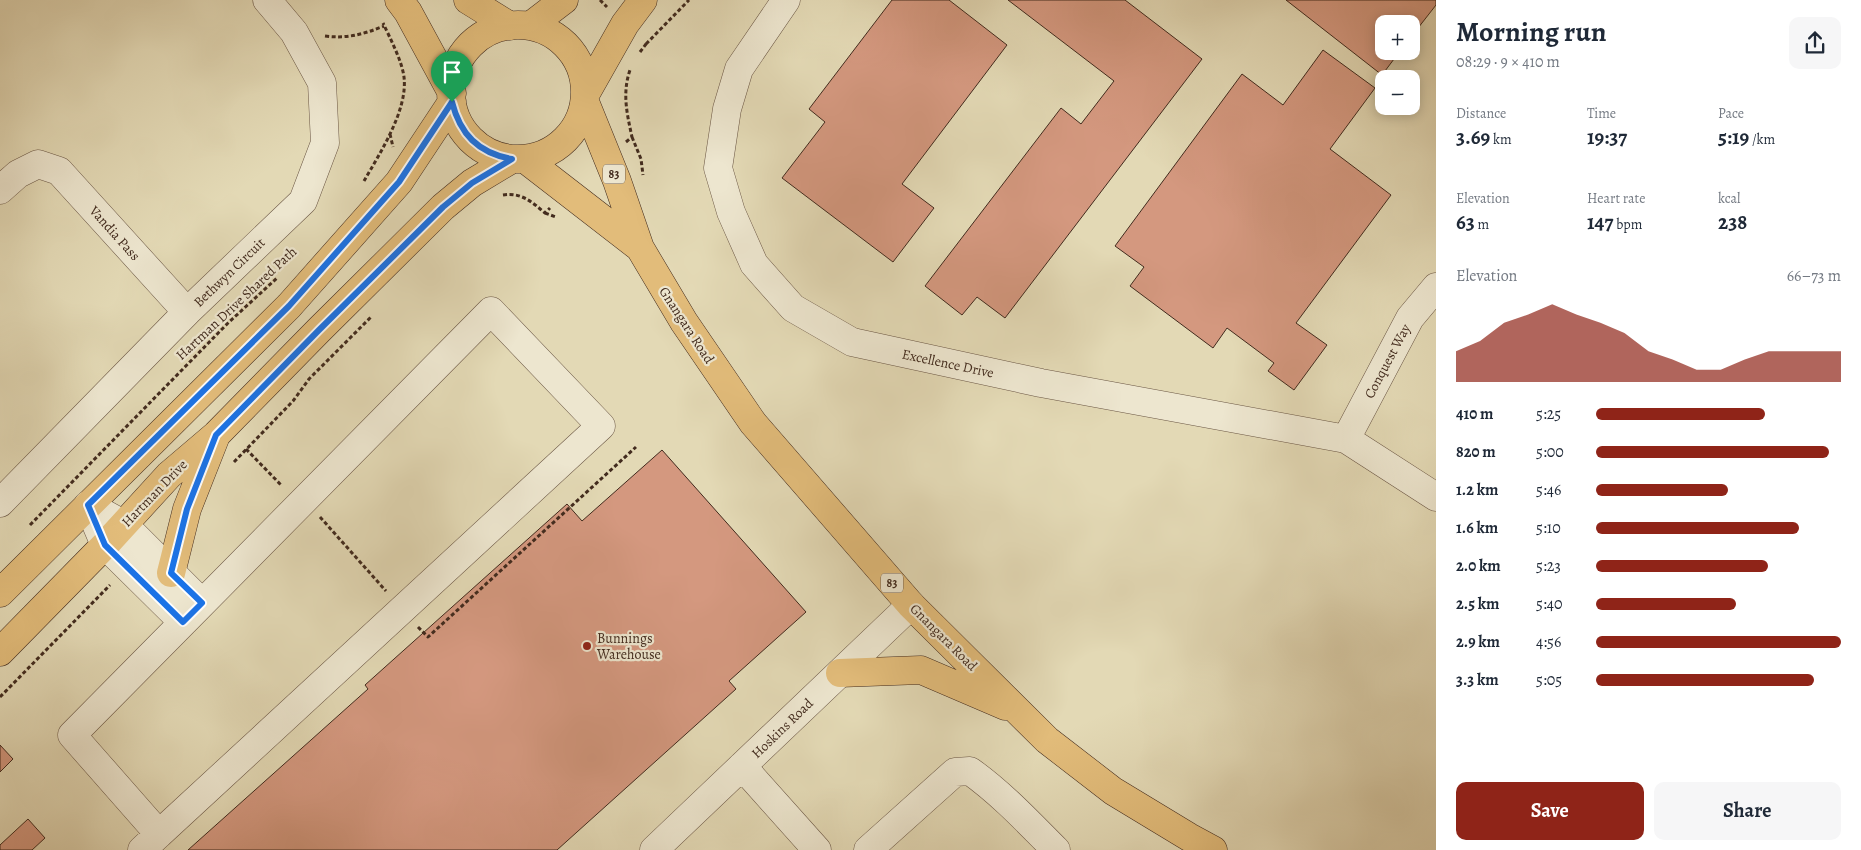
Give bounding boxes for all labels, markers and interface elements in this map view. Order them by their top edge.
text: Morning run [1456,13,1606,51]
map controls [1375,15,1420,115]
button: + [1375,15,1420,60]
button: share [1789,17,1841,69]
pin [431,51,473,102]
text: 08:29 · 9 × 410 m [1456,51,1560,73]
icon: arrive [438,58,466,86]
button: − [1375,70,1420,115]
text: Distance [1456,104,1506,123]
text: Time [1587,104,1616,123]
text: Pace [1718,104,1744,123]
text: 3.69 [1456,123,1490,151]
text: 19:37 [1587,123,1627,151]
text: 5:19 [1718,123,1749,151]
text: km [1490,130,1512,149]
text: /km [1749,130,1775,149]
road number: 83 [603,164,625,183]
text: Elevation [1456,189,1510,208]
text: Heart rate [1587,189,1645,208]
text: kcal [1718,189,1740,208]
street label: Vandia Pass [84,201,144,265]
text: 63 [1456,208,1475,236]
text: 147 [1587,208,1613,236]
text: 238 [1718,208,1747,236]
text: m [1475,215,1489,234]
text: bpm [1613,215,1642,234]
street label: Bethwyn Circuit [189,233,270,311]
street label: Hartman Drive Shared Path [172,242,301,364]
text: Elevation [1456,265,1517,287]
text: 66–73 m [1787,265,1841,287]
street label: Gnangara Road [655,283,719,368]
street label: Conquest Way [1360,320,1415,402]
street label: Excellence Drive [900,344,996,383]
text: 410 m [1456,403,1494,425]
text: 5:25 [1536,403,1561,425]
text: 820 m [1456,441,1496,463]
text: 5:00 [1536,441,1564,463]
street label: Hartman Drive [117,456,191,531]
text: 1.2 km [1456,479,1498,501]
text: 5:46 [1536,479,1561,501]
text: 1.6 km [1456,517,1498,539]
text: 5:10 [1536,517,1561,539]
text: 2.0 km [1456,555,1501,577]
text: 5:23 [1536,555,1561,577]
road number: 83 [881,574,903,592]
text: 2.5 km [1456,593,1499,615]
text: 5:40 [1536,593,1562,615]
street label: Gnangara Road [906,600,982,676]
place label: Bunnings Warehouse [596,629,661,664]
text: 2.9 km [1456,631,1500,653]
text: 4:56 [1536,631,1561,653]
marker: Bunnings Warehouse [581,640,593,652]
text: 3.3 km [1456,669,1499,691]
text: 5:05 [1536,669,1562,691]
street label: Hoskins Road [747,694,818,763]
button: Save [1456,782,1644,840]
button: Share [1654,782,1841,840]

